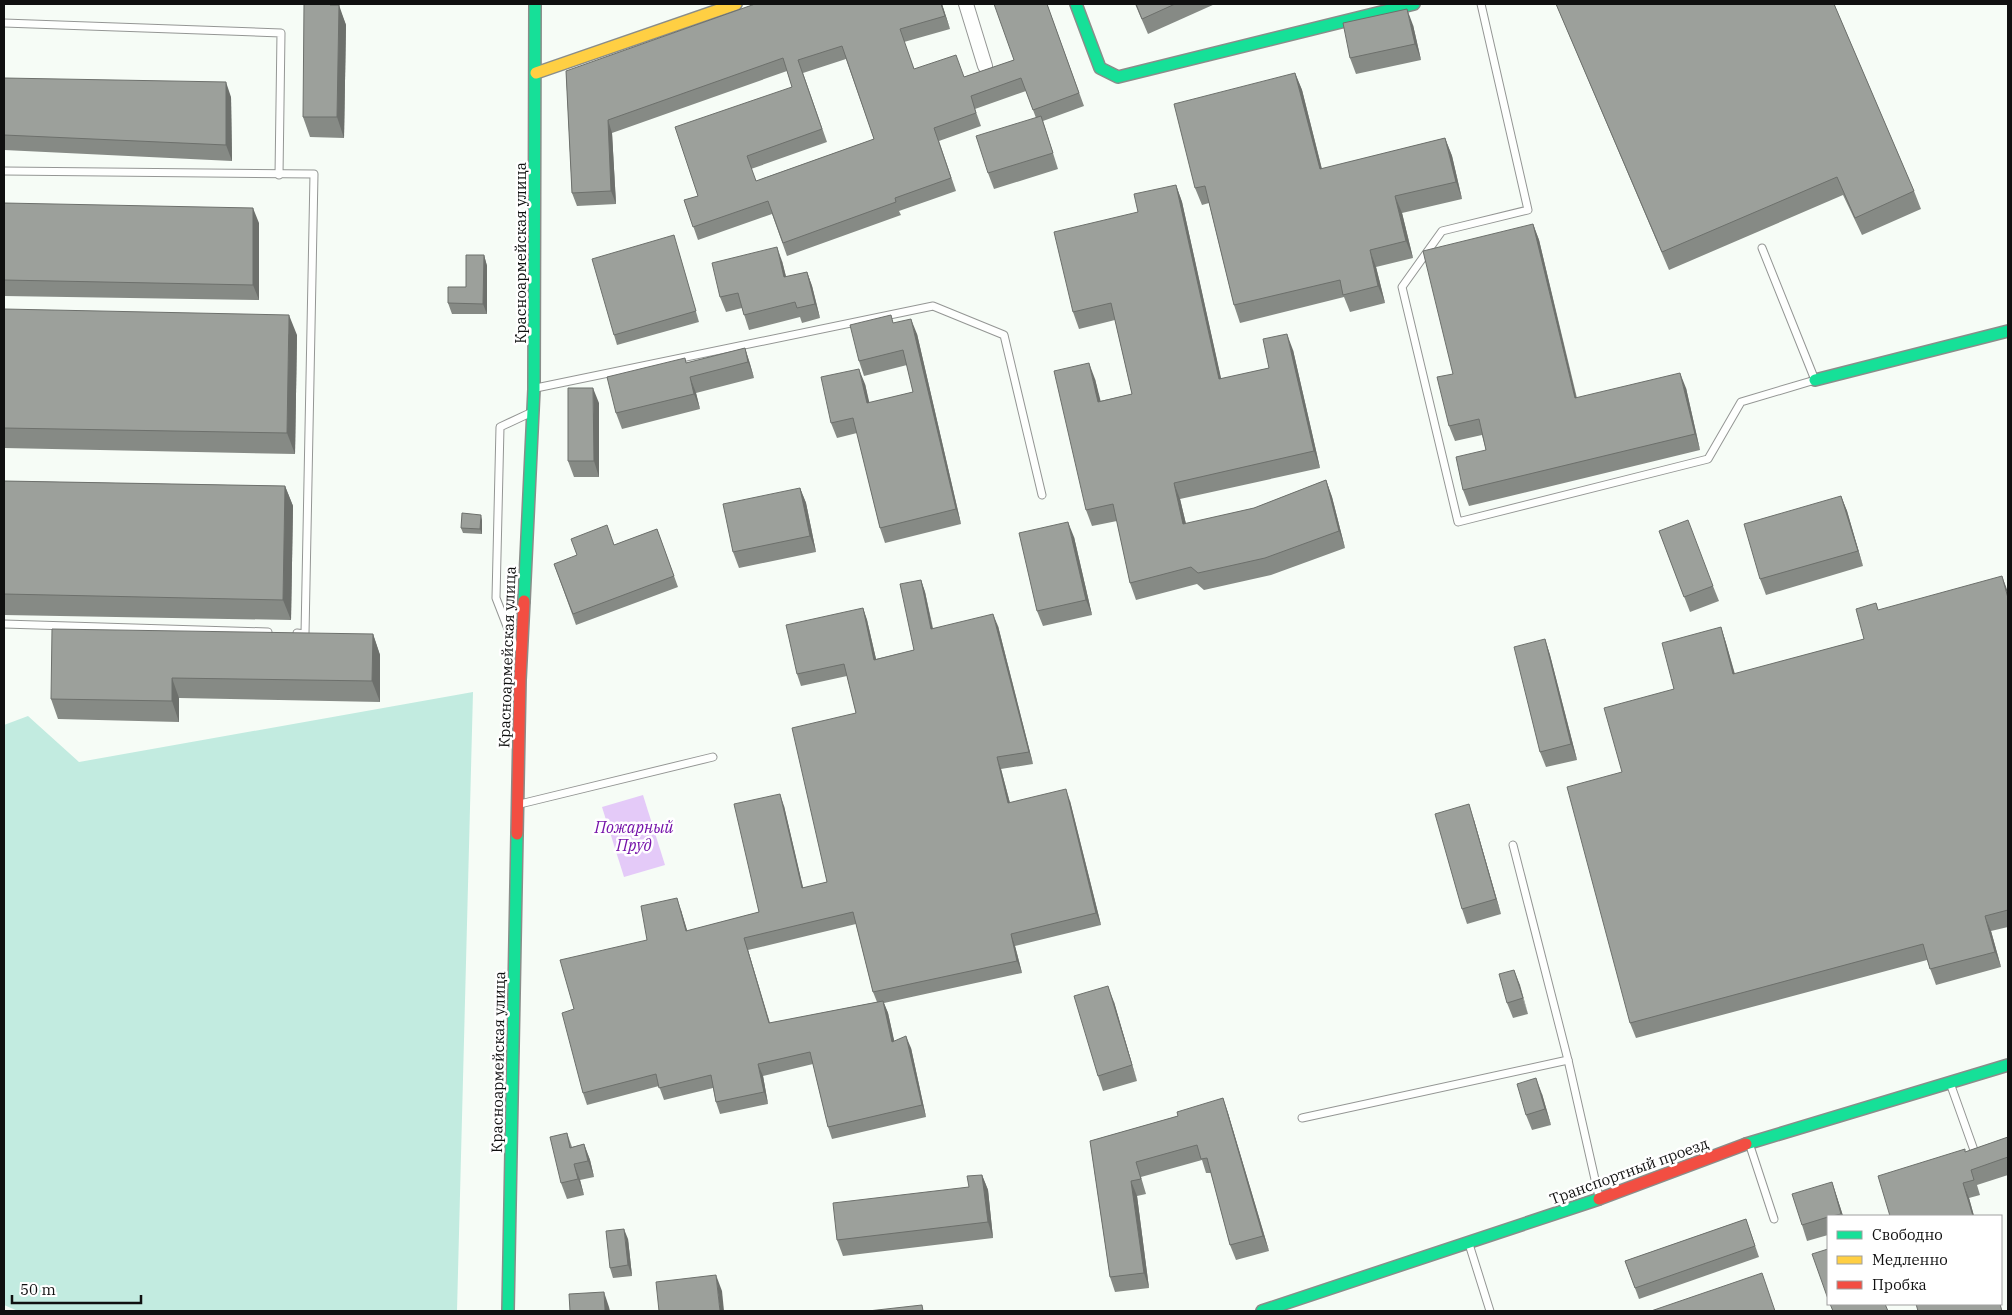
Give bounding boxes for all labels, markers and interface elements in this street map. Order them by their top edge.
street label: Красноармейская улица [511,162,530,344]
street label: Красноармейская улица [494,566,520,748]
water label: Пожарный Пруд [594,817,673,855]
street label: Красноармейская улица [487,971,509,1153]
street label: Транспортный проезд [1547,1133,1711,1209]
legend [1827,1215,2002,1305]
text: Свободно [1872,1225,1943,1244]
text: Медленно [1872,1250,1948,1269]
scale bar [12,1272,141,1304]
text: Пробка [1872,1275,1927,1294]
text: 50 m [20,1280,56,1299]

